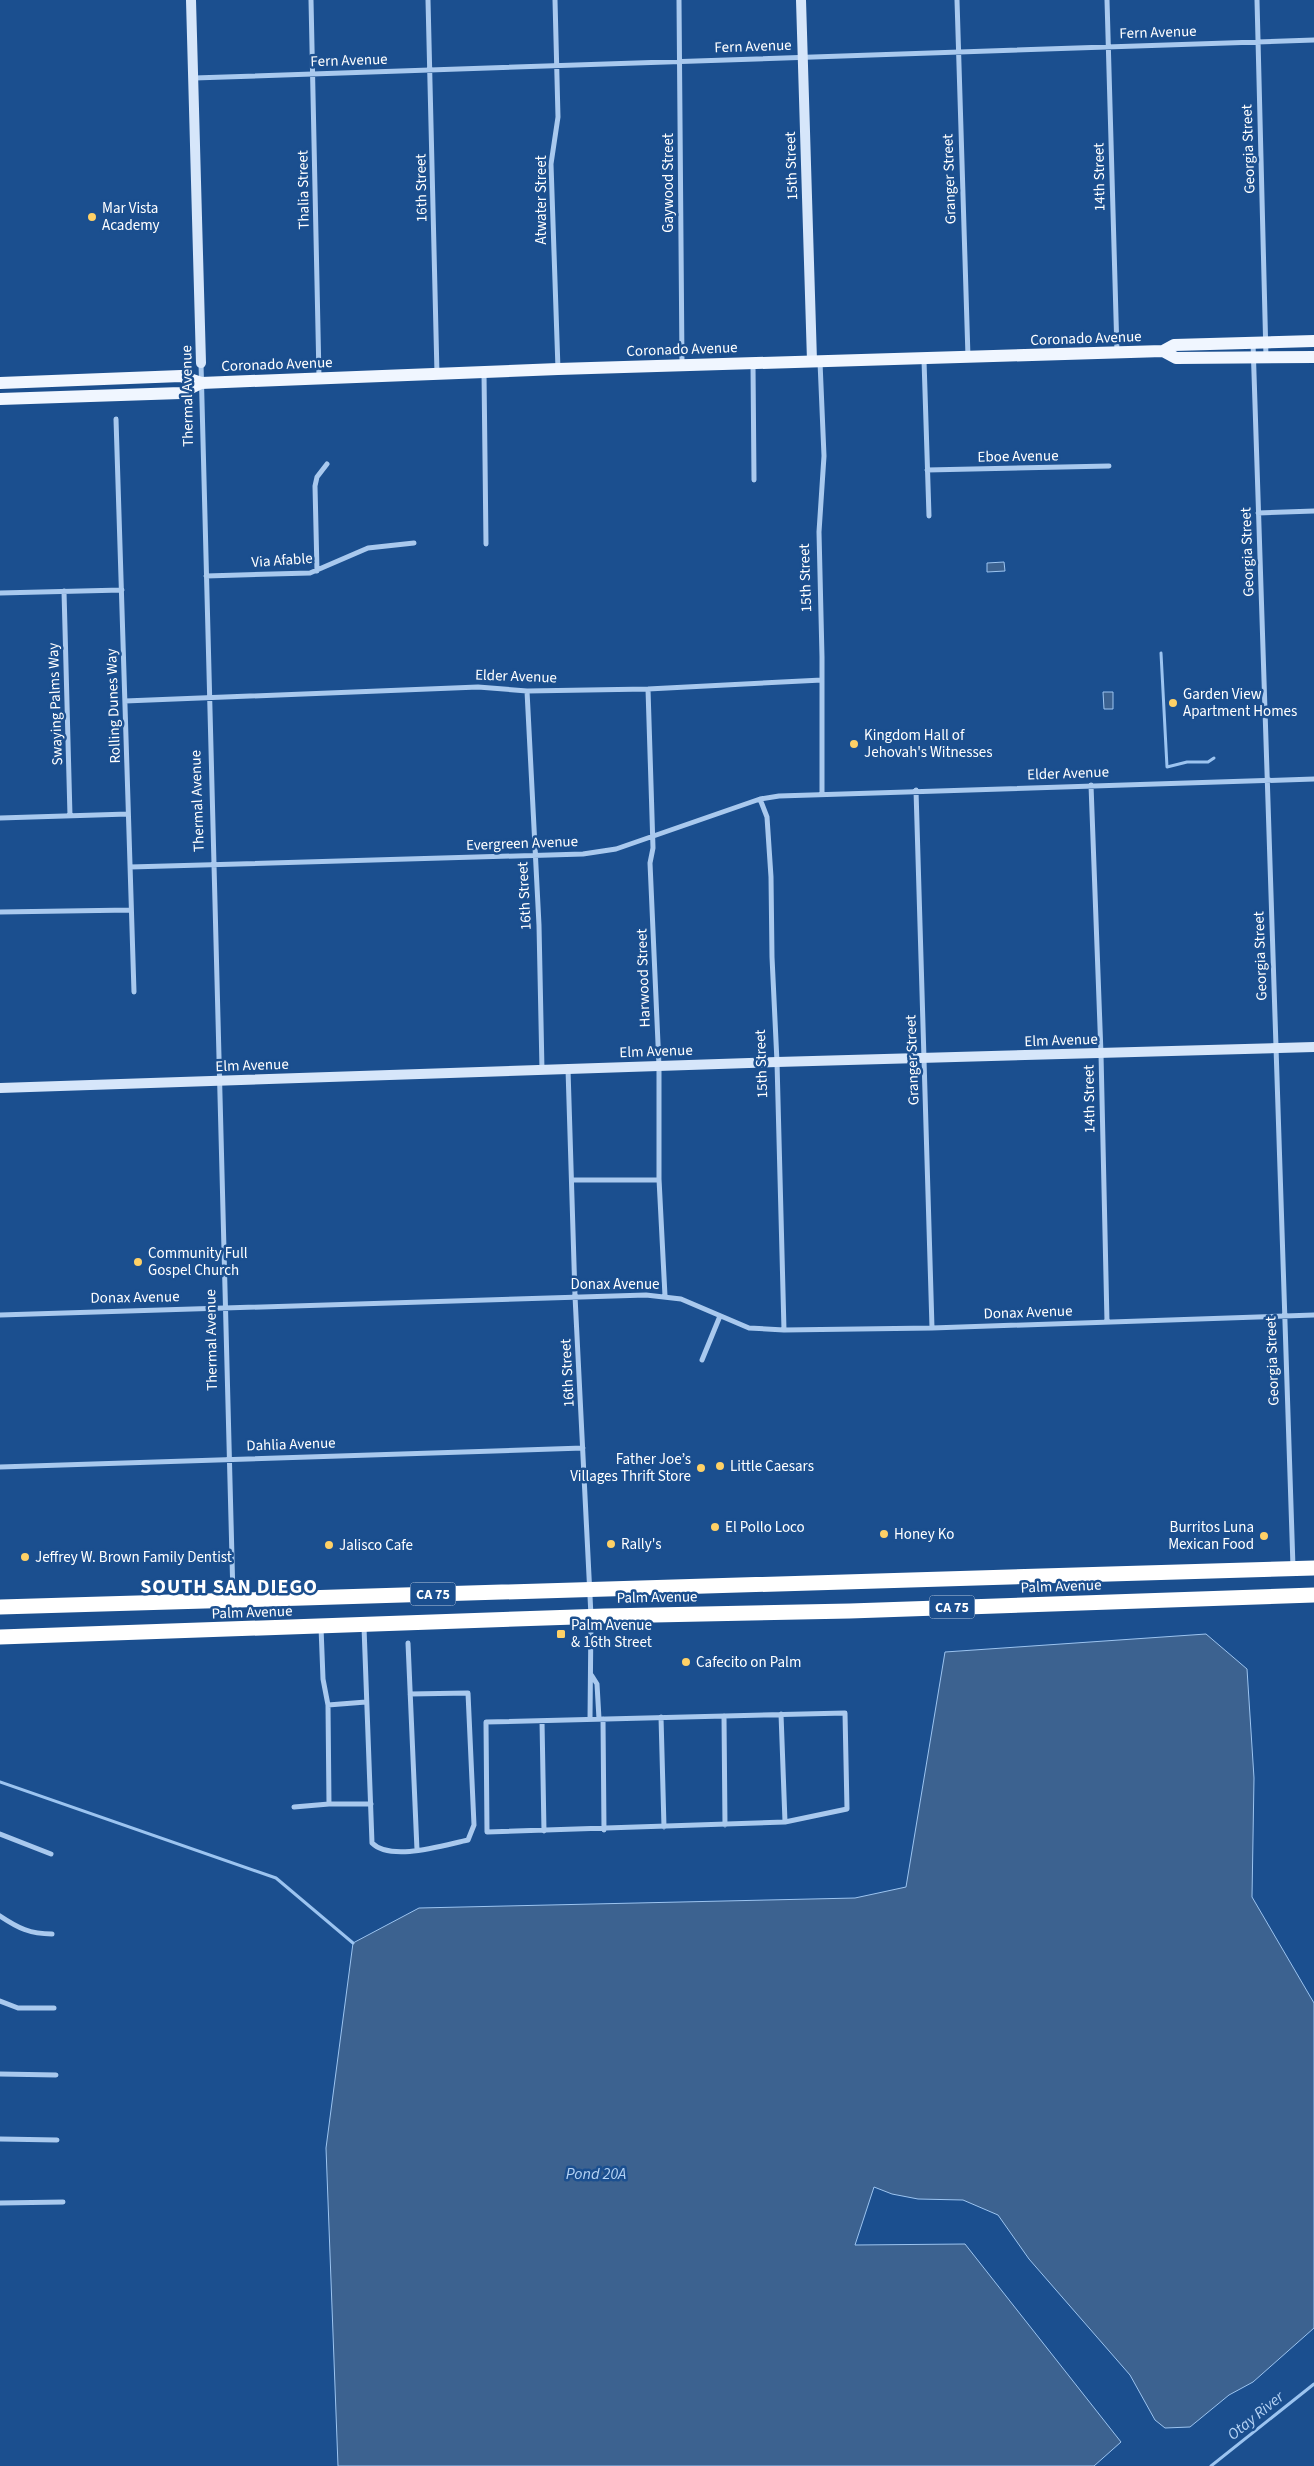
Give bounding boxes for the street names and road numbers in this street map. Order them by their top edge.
street label: Fern Avenue [1119,21,1197,44]
street label: Fern Avenue [714,35,792,58]
street label: Fern Avenue [310,49,388,72]
street label: Georgia Street [1236,104,1261,194]
street label: 15th Street [780,131,803,201]
street label: Gaywood Street [658,133,679,233]
street label: Granger Street [937,133,962,225]
street label: 14th Street [1088,142,1111,212]
street label: Thalia Street [292,150,315,230]
street label: 16th Street [410,153,433,223]
street label: Atwater Street [531,155,552,245]
street label: Coronado Avenue [1030,326,1142,351]
street label: Coronado Avenue [626,337,738,362]
street label: Thermal Avenue [176,345,199,447]
street label: Coronado Avenue [221,352,333,377]
street label: Eboe Avenue [977,445,1059,468]
street label: Georgia Street [1235,507,1260,597]
street label: 15th Street [794,543,817,613]
street label: Via Afable [251,548,313,573]
street label: Swaying Palms Way [43,642,68,766]
street label: Rolling Dunes Way [101,648,126,764]
street label: Elder Avenue [475,665,557,688]
street label: Thermal Avenue [185,750,210,852]
street label: Elder Avenue [1027,762,1109,785]
street label: Evergreen Avenue [466,831,578,856]
street label: 16th Street [512,861,537,931]
street label: Georgia Street [1248,911,1273,1001]
street label: Harwood Street [631,928,656,1028]
street label: Granger Street [900,1014,925,1106]
street label: 15th Street [750,1029,773,1099]
street label: Elm Avenue [1024,1029,1098,1052]
street label: Elm Avenue [619,1040,693,1063]
street label: Elm Avenue [215,1054,289,1077]
street label: 14th Street [1078,1064,1101,1134]
street label: Donax Avenue [570,1274,660,1295]
street label: Donax Avenue [90,1286,180,1309]
street label: Thermal Avenue [200,1289,223,1391]
street label: Donax Avenue [983,1300,1073,1325]
street label: Georgia Street [1260,1316,1285,1406]
street label: 16th Street [555,1338,580,1408]
street label: Dahlia Avenue [246,1432,336,1457]
street label: Palm Avenue [1020,1575,1102,1598]
road number: CA 75 [410,1582,456,1606]
street label: Palm Avenue [616,1586,698,1609]
road number: CA 75 [930,1595,974,1618]
street label: Palm Avenue [211,1601,293,1624]

